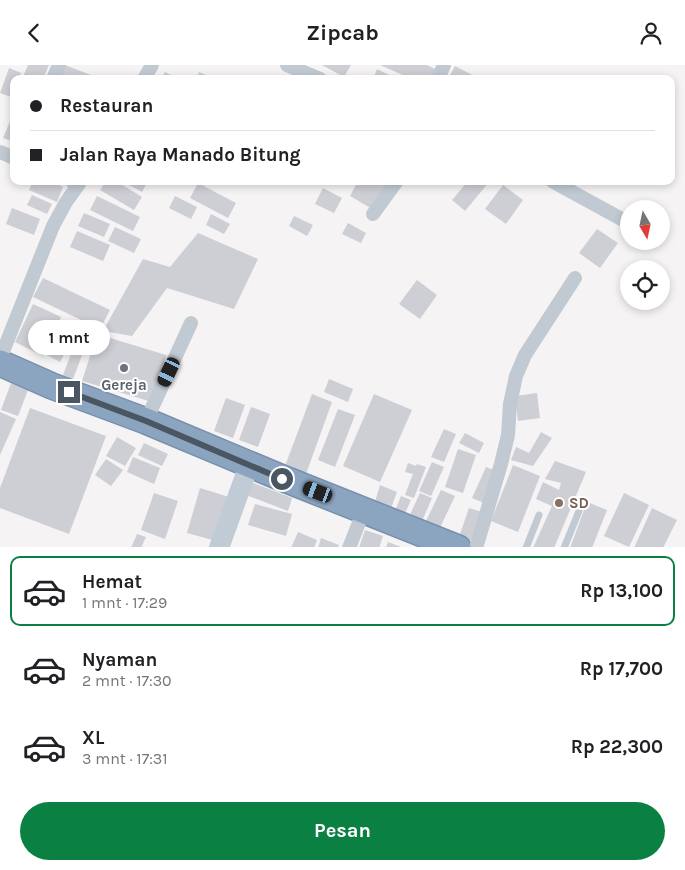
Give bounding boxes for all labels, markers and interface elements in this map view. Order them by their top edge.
icon: back [20,19,48,47]
icon: person [637,19,665,47]
text: Zipcab [306,20,379,46]
text: Restauran [60,95,153,117]
text: Jalan Raya Manado Bitung [60,144,301,166]
north arrow [620,200,670,250]
map controls [620,200,670,310]
button: locate [620,260,670,310]
callout: 1 mnt [28,320,110,355]
text: 1 mnt [48,328,90,347]
car [155,355,182,389]
marker: Gereja [118,362,130,374]
place label: Gereja [101,376,147,394]
route end [58,381,80,403]
route start [271,468,293,490]
car [301,480,334,504]
place label: SD [569,494,589,512]
marker: SD [553,497,565,509]
icon: car [22,569,67,614]
text: Hemat [82,571,142,593]
text: Rp 13,100 [580,580,663,602]
text: 1 mnt · 17:29 [82,593,167,612]
icon: car [22,647,67,692]
text: Nyaman [82,649,157,671]
text: Rp 17,700 [580,658,663,680]
text: 2 mnt · 17:30 [82,671,172,690]
icon: car [22,725,67,770]
text: XL [82,727,104,749]
text: Rp 22,300 [571,736,663,758]
text: 3 mnt · 17:31 [82,749,168,768]
button: Pesan [20,802,665,860]

